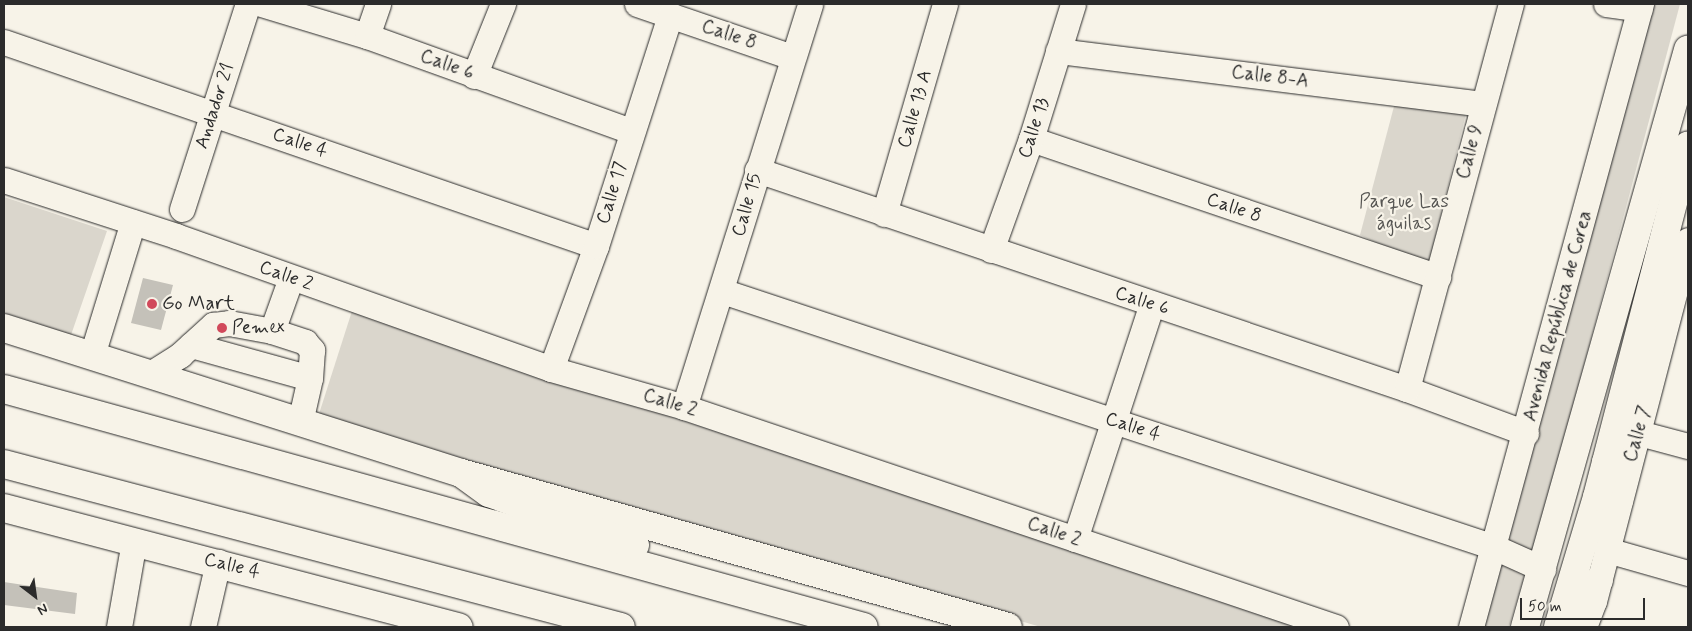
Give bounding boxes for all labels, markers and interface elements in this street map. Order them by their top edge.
street label: Calle 8 [698,15,760,55]
street label: Calle 6 [417,45,477,85]
street label: Andador 21 [190,60,240,152]
street label: Calle 8-A [1230,61,1310,93]
street label: Calle 13 A [893,67,937,151]
street label: Calle 13 [1013,95,1055,161]
street label: Calle 9 [1452,122,1488,182]
street label: Calle 4 [269,123,331,163]
street label: Calle 17 [592,159,632,227]
street label: Calle 15 [727,171,767,239]
street label: Calle 8 [1203,188,1265,228]
park label: Parque Las águilas [1359,191,1449,235]
street label: Avenida República de Corea [1518,206,1598,426]
street label: Calle 2 [256,256,316,296]
street label: Calle 6 [1112,282,1172,320]
place label: Go Mart [162,293,231,315]
marker: Go Mart [146,298,158,310]
place label: Pemex [232,317,285,339]
marker: Pemex [216,322,228,334]
street label: Calle 2 [640,384,700,422]
street label: Calle 7 [1619,403,1657,465]
street label: Calle 4 [1102,407,1164,447]
street label: Calle 2 [1024,512,1084,552]
street label: Calle 4 [202,548,262,584]
north arrow [10,571,60,621]
scale bar [1522,588,1647,620]
text: 50 m [1528,597,1562,617]
text: N [34,599,51,619]

